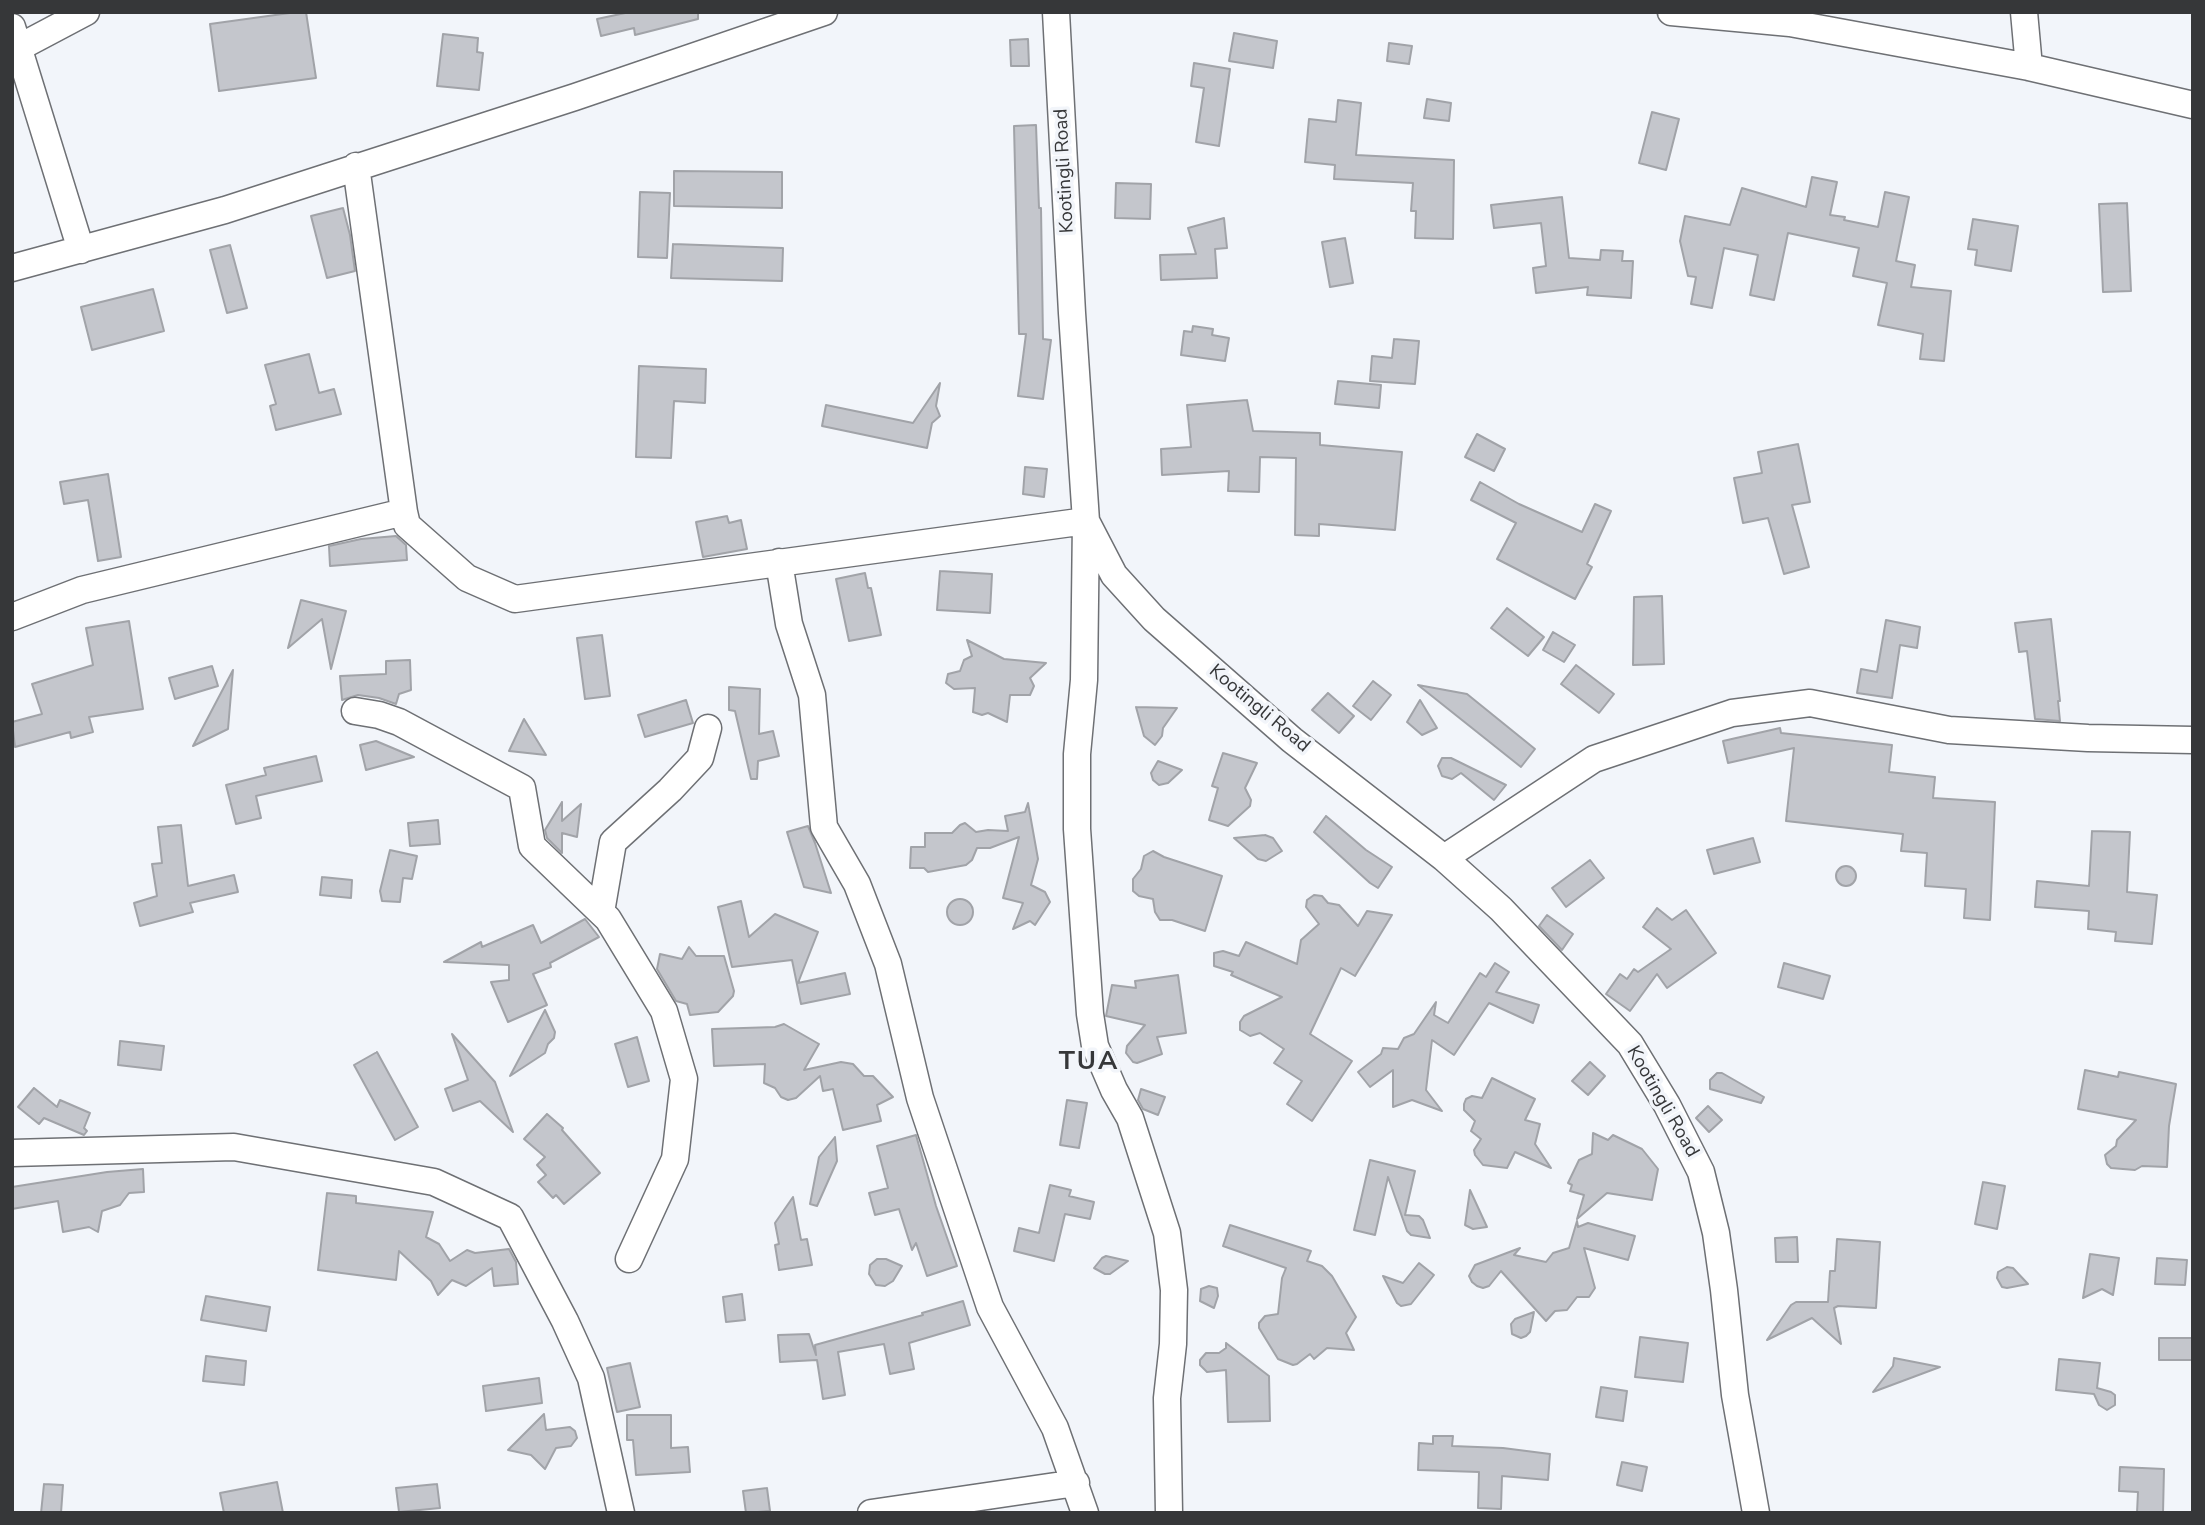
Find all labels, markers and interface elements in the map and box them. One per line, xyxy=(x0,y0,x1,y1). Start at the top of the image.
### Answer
street label: Kootingli Road xyxy=(1050,108,1080,234)
street label: Kootingli Road xyxy=(1204,660,1314,758)
street label: Kootingli Road xyxy=(1621,1042,1703,1162)
district label: TUA xyxy=(1059,1047,1119,1079)

